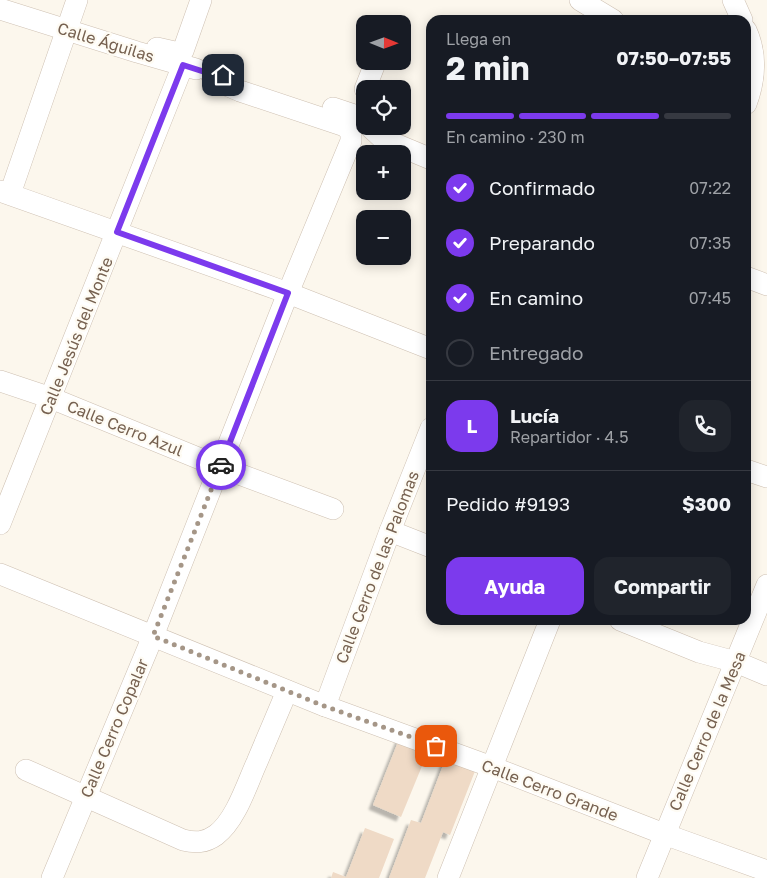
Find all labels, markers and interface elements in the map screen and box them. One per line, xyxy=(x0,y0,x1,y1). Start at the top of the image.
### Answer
north arrow xyxy=(356,15,411,70)
map controls xyxy=(356,15,411,265)
street label: Calle Águilas xyxy=(55,18,157,66)
text: Llega en xyxy=(446,29,511,49)
text: 07:50–07:55 xyxy=(616,46,731,69)
text: 2 min xyxy=(446,49,530,87)
pin xyxy=(202,54,244,96)
icon: home xyxy=(209,61,237,89)
button: locate xyxy=(356,80,411,135)
text: En camino · 230 m xyxy=(446,127,585,147)
button: + xyxy=(356,145,411,200)
icon: check xyxy=(446,174,474,202)
text: Confirmado xyxy=(489,176,595,199)
text: 07:22 xyxy=(689,178,731,198)
button: − xyxy=(356,210,411,265)
icon: check xyxy=(446,229,474,257)
text: Preparando xyxy=(489,231,595,254)
text: 07:35 xyxy=(689,233,731,253)
street label: Calle Jesús del Monte xyxy=(35,254,117,418)
icon: check xyxy=(446,284,474,312)
text: En camino xyxy=(489,286,583,309)
text: 07:45 xyxy=(689,288,731,308)
text: Entregado xyxy=(489,341,583,364)
street label: Calle Cerro Azul xyxy=(64,396,186,460)
button: phone xyxy=(679,400,731,452)
text: Lucía xyxy=(510,404,559,427)
text: L xyxy=(467,414,477,437)
text: Repartidor · 4.5 xyxy=(510,427,628,447)
courier xyxy=(196,440,246,490)
icon: car xyxy=(207,451,235,479)
street label: Calle Cerro de las Palomas xyxy=(331,468,423,666)
text: Pedido #9193 xyxy=(446,492,570,515)
text: $300 xyxy=(682,492,731,515)
button: Ayuda xyxy=(446,557,584,615)
button: Compartir xyxy=(594,557,731,615)
street label: Calle Cerro de la Mesa xyxy=(664,648,750,814)
street label: Calle Cerro Copalar xyxy=(76,655,152,801)
pin xyxy=(415,725,457,767)
icon: bag xyxy=(422,732,450,760)
street label: Calle Cerro Grande xyxy=(479,755,621,825)

